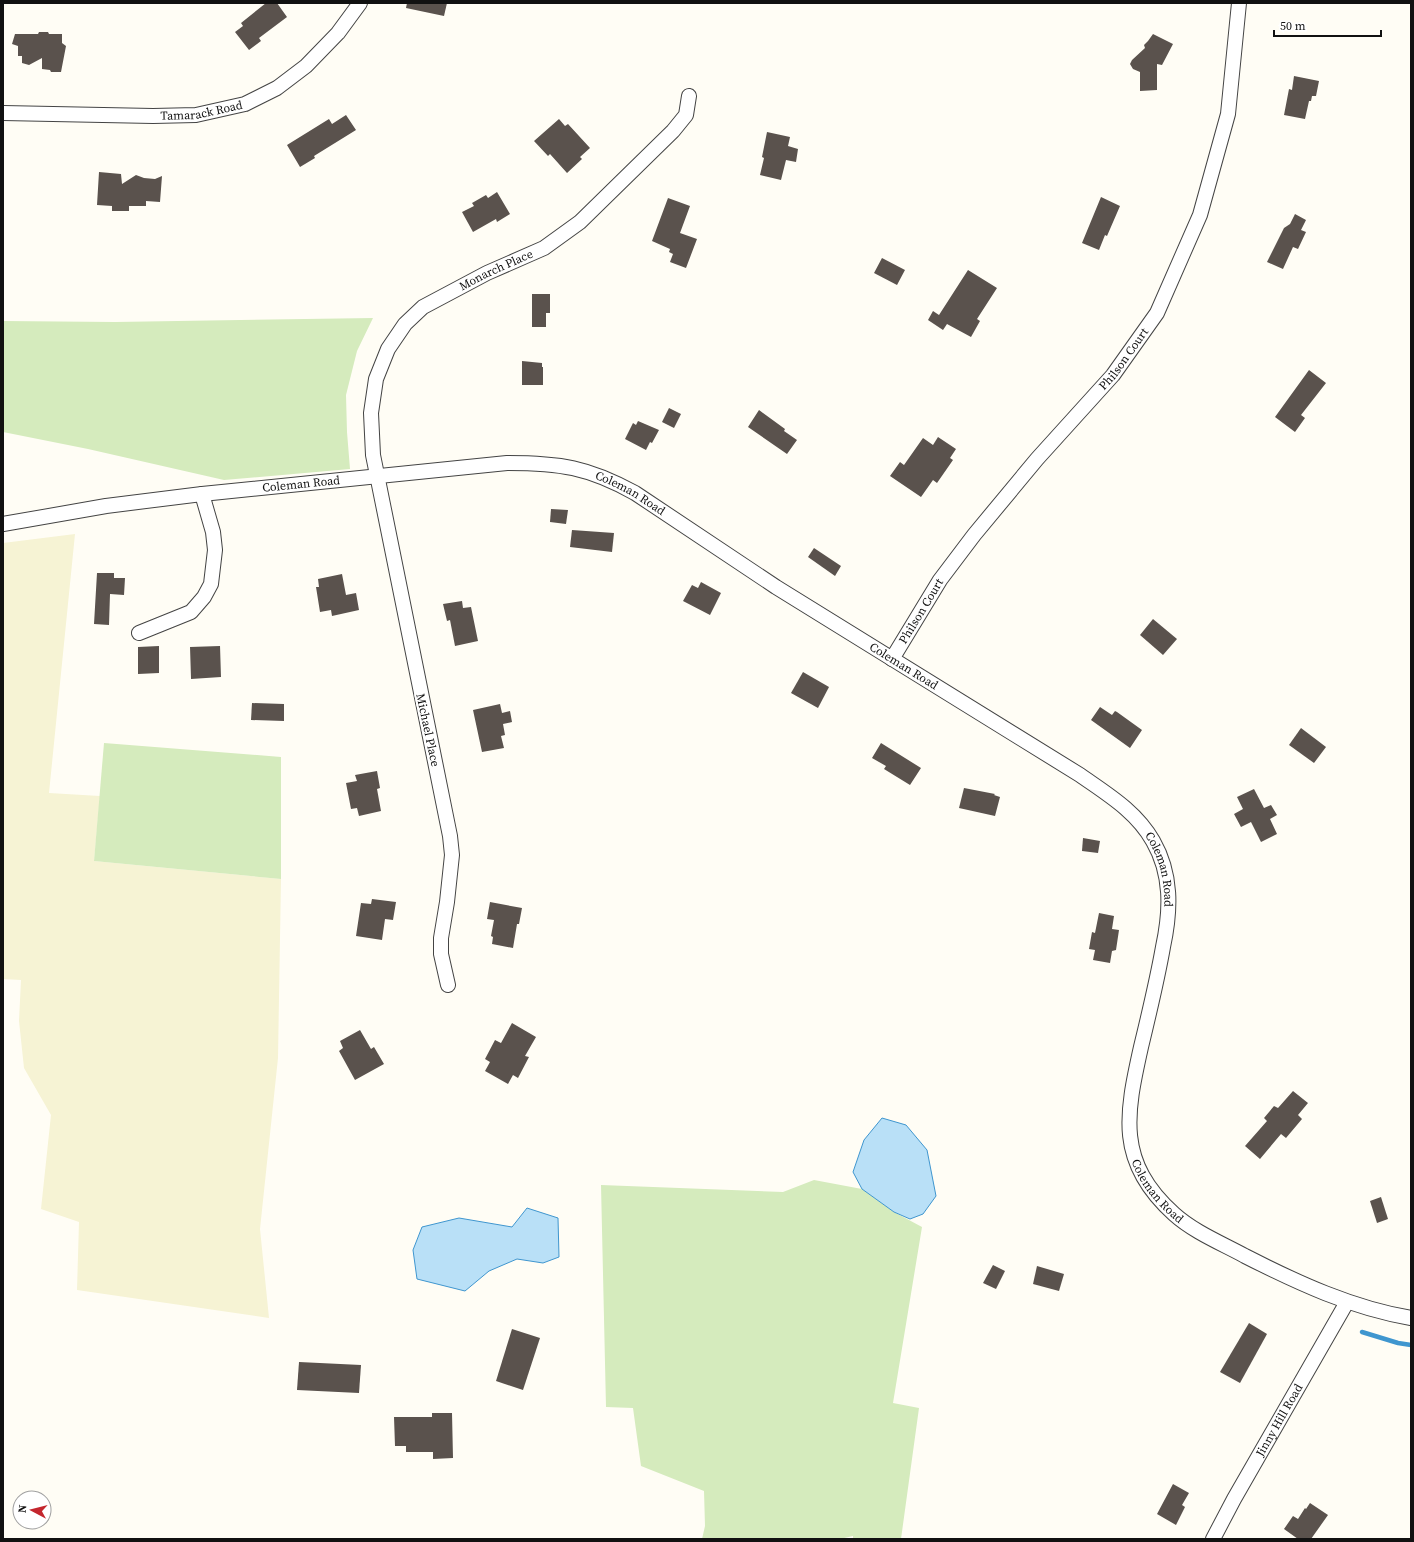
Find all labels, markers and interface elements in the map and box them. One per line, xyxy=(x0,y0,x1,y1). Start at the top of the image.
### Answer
scale bar xyxy=(1274,12,1381,38)
text: 50 m xyxy=(1280,18,1306,34)
street label: Tamarack Road xyxy=(160,97,244,124)
street label: Monarch Place xyxy=(456,246,535,294)
street label: Philson Court xyxy=(1095,325,1152,393)
street label: Coleman Road xyxy=(593,467,669,519)
street label: Coleman Road xyxy=(262,472,341,496)
street label: Philson Court xyxy=(895,575,947,647)
street label: Coleman Road xyxy=(867,639,941,693)
street label: Michael Place xyxy=(412,692,444,768)
street label: Coleman Road xyxy=(1141,829,1176,907)
street label: Coleman Road xyxy=(1128,1157,1187,1227)
street label: Jinny Hill Road xyxy=(1252,1381,1306,1460)
north arrow xyxy=(12,1490,52,1530)
text: N xyxy=(15,1504,31,1514)

